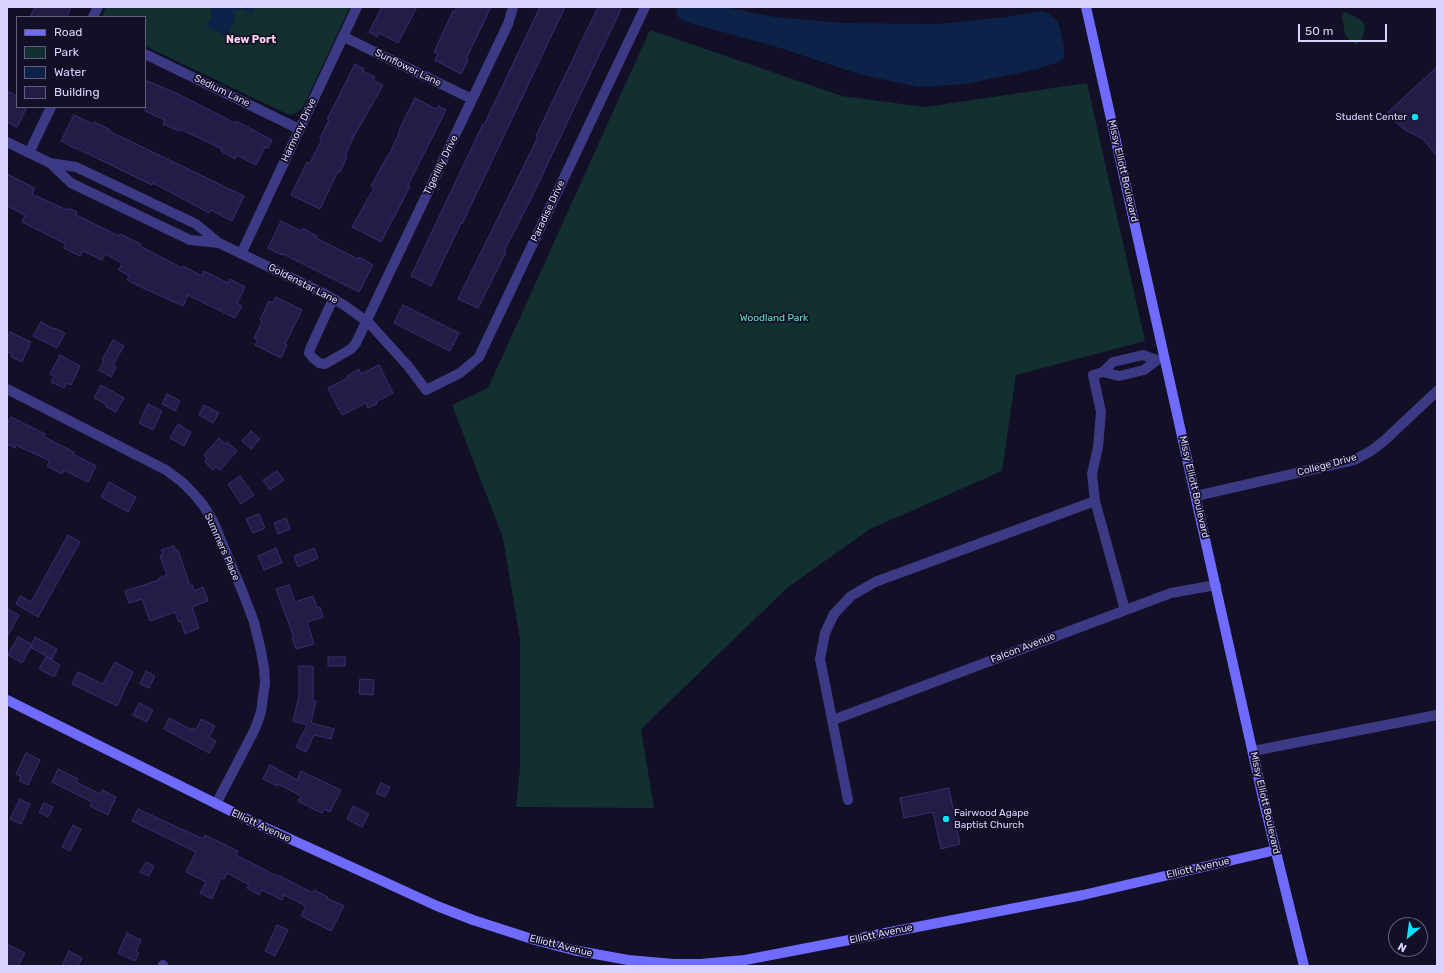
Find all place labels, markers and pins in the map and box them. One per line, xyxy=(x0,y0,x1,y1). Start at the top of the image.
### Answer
place label: Student Center xyxy=(1335,111,1407,123)
marker: Student Center xyxy=(1410,112,1420,122)
place label: Fairwood Agape Baptist Church xyxy=(954,807,1029,830)
marker: Fairwood Agape Baptist Church xyxy=(941,814,951,824)

